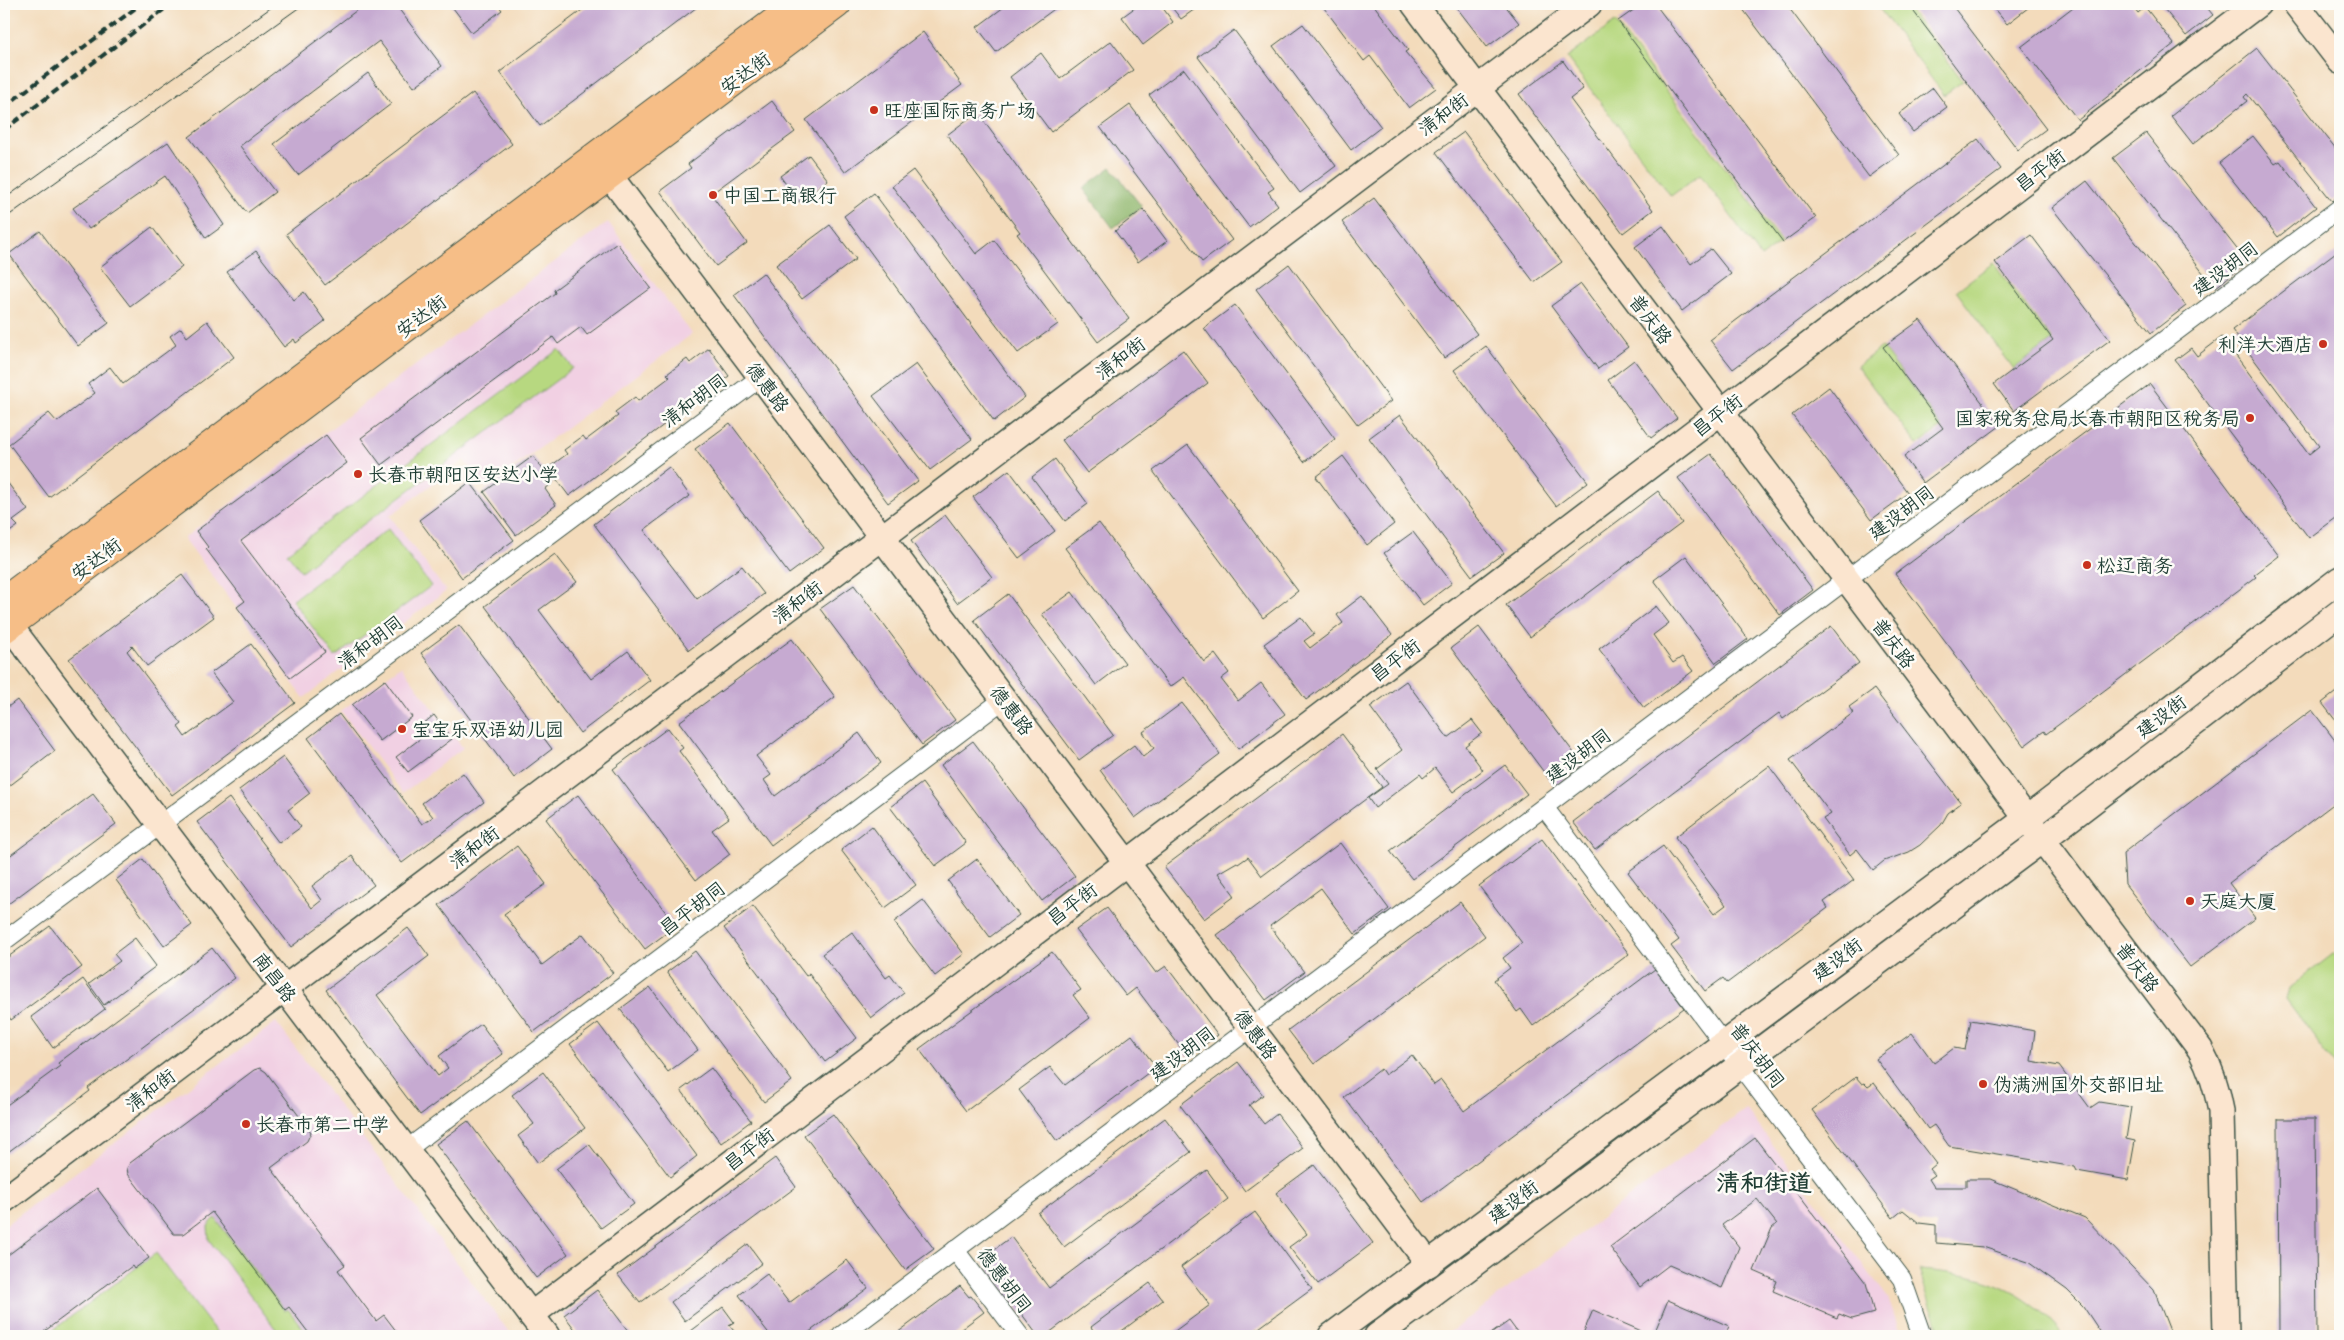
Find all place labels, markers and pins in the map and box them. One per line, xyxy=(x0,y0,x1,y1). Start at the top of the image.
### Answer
place label: 旺座国际商务广场 xyxy=(884,98,1036,125)
marker: 旺座国际商务广场 xyxy=(868,104,880,116)
place label: 中国工商银行 xyxy=(723,183,837,210)
marker: 中国工商银行 xyxy=(707,189,719,201)
place label: 利洋大酒店 xyxy=(2218,332,2313,359)
marker: 利洋大酒店 xyxy=(2317,338,2329,350)
place label: 国家税务总局长春市朝阳区税务局 xyxy=(1955,406,2240,433)
marker: 国家税务总局长春市朝阳区税务局 xyxy=(2244,412,2256,424)
place label: 长春市朝阳区安达小学 xyxy=(368,462,558,489)
marker: 长春市朝阳区安达小学 xyxy=(352,468,364,480)
place label: 松辽商务 xyxy=(2097,553,2173,580)
marker: 松辽商务 xyxy=(2081,559,2093,571)
place label: 宝宝乐双语幼儿园 xyxy=(412,717,564,744)
marker: 宝宝乐双语幼儿园 xyxy=(396,723,408,735)
place label: 天庭大厦 xyxy=(2200,889,2276,916)
marker: 天庭大厦 xyxy=(2184,895,2196,907)
place label: 伪满洲国外交部旧址 xyxy=(1993,1072,2164,1099)
marker: 伪满洲国外交部旧址 xyxy=(1977,1078,1989,1090)
place label: 长春市第二中学 xyxy=(256,1112,389,1139)
marker: 长春市第二中学 xyxy=(240,1118,252,1130)

